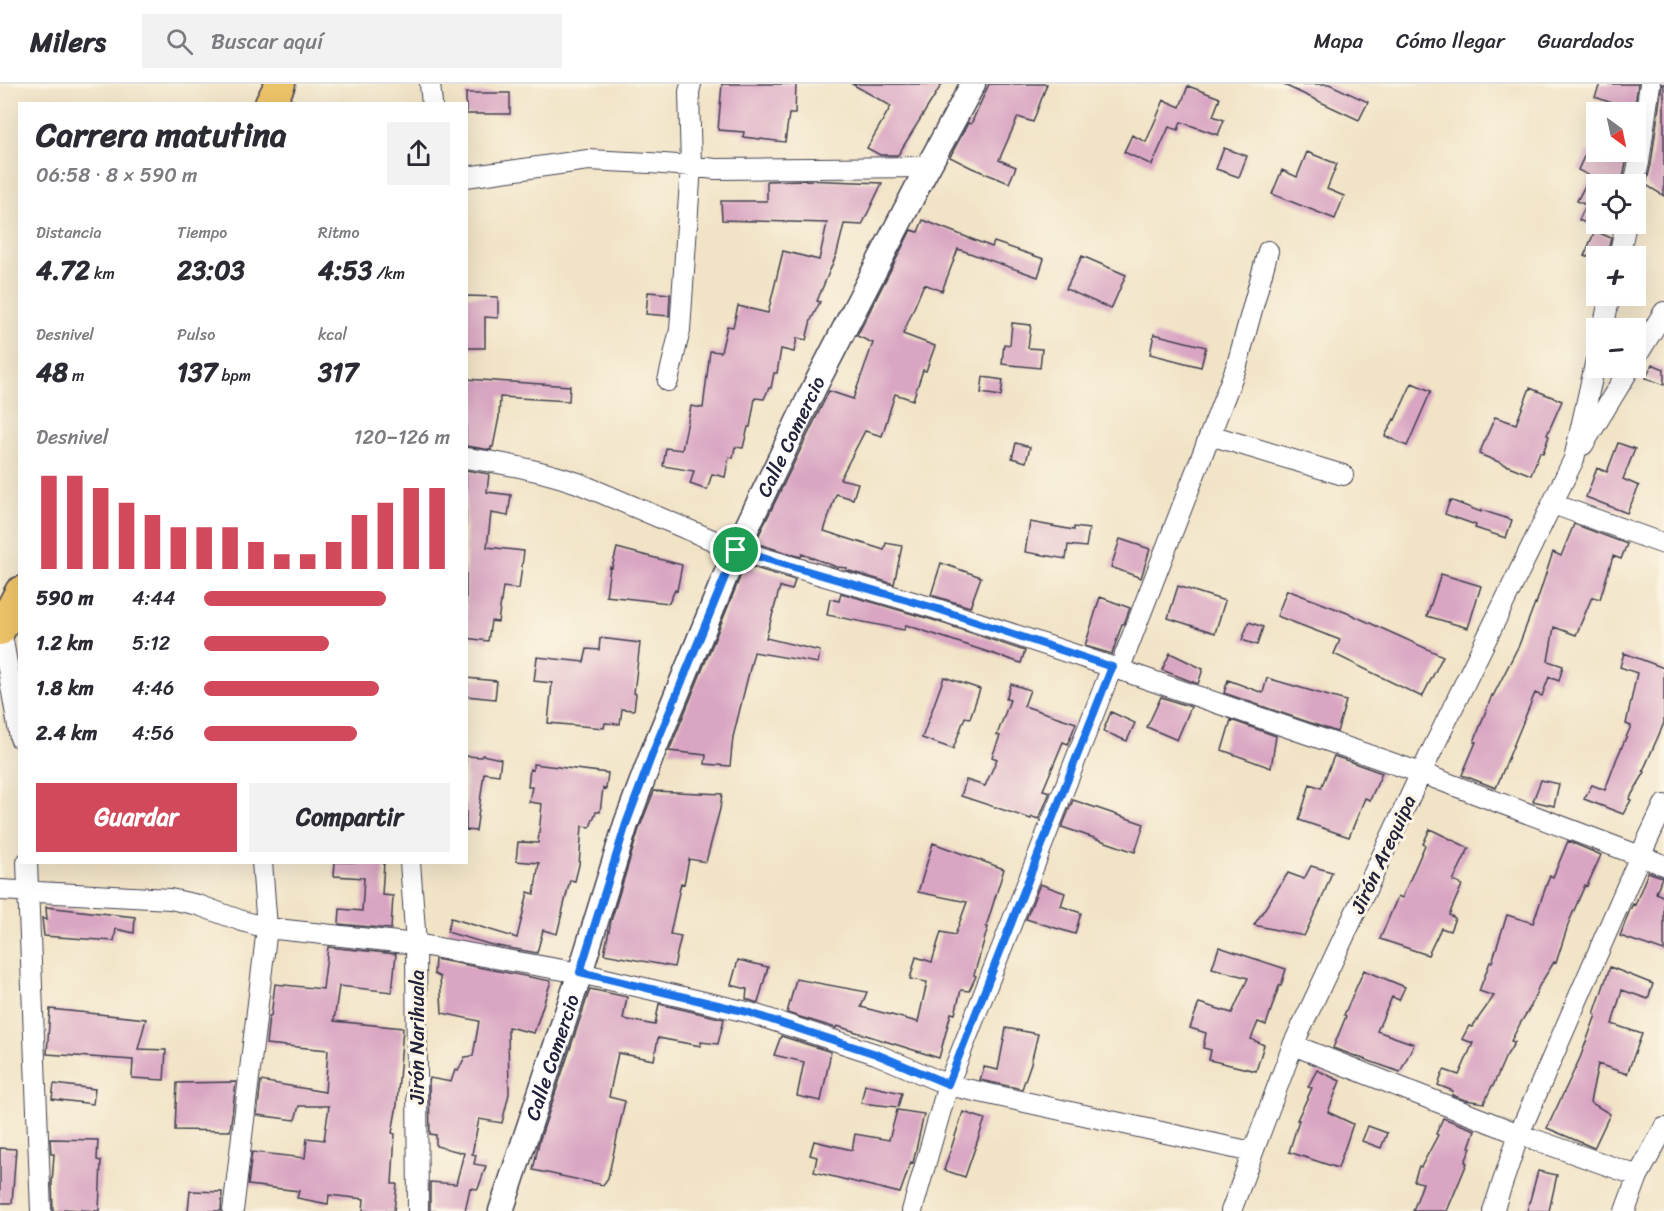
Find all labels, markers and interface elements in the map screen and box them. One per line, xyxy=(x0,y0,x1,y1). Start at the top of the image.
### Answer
search box xyxy=(142,14,562,68)
text: Milers xyxy=(30,17,106,66)
text: Buscar aquí xyxy=(211,22,323,61)
text: Mapa xyxy=(1314,22,1363,60)
text: Cómo llegar xyxy=(1396,22,1505,60)
text: Guardados xyxy=(1538,22,1634,60)
icon: search xyxy=(163,25,196,58)
north arrow xyxy=(1586,102,1646,162)
map controls xyxy=(1586,102,1646,378)
text: Carrera matutina xyxy=(36,106,287,164)
button: share xyxy=(387,122,450,185)
text: 06:58 · 8 × 590 m xyxy=(36,158,197,193)
button: locate xyxy=(1586,174,1646,234)
text: Distancia xyxy=(36,218,102,247)
text: Tiempo xyxy=(177,218,227,247)
text: Ritmo xyxy=(318,218,360,247)
button: + xyxy=(1586,246,1646,306)
text: 4.72 xyxy=(36,247,90,293)
text: 23:03 xyxy=(177,247,245,293)
text: 4:53 xyxy=(318,247,372,293)
text: km xyxy=(90,259,115,288)
text: /km xyxy=(372,259,405,288)
button: − xyxy=(1586,318,1646,378)
text: Desnivel xyxy=(36,320,94,349)
text: Pulso xyxy=(177,320,215,349)
text: kcal xyxy=(318,320,347,349)
text: 48 xyxy=(36,349,68,395)
text: 137 xyxy=(177,349,217,395)
text: 317 xyxy=(318,349,358,395)
text: m xyxy=(68,361,84,390)
text: bpm xyxy=(217,361,251,390)
street label: Calle Comercio xyxy=(747,370,835,503)
text: Desnivel xyxy=(36,420,108,455)
text: 120–126 m xyxy=(354,420,450,455)
pin xyxy=(710,524,761,575)
icon: arrive xyxy=(719,533,752,566)
text: 590 m xyxy=(36,581,94,616)
text: 4:44 xyxy=(132,581,176,616)
text: 1.2 km xyxy=(36,626,93,661)
text: 5:12 xyxy=(132,626,170,661)
text: 1.8 km xyxy=(36,671,94,706)
text: 4:46 xyxy=(132,671,174,706)
text: 2.4 km xyxy=(36,716,97,751)
text: 4:56 xyxy=(132,716,174,751)
button: Guardar xyxy=(36,783,237,852)
button: Compartir xyxy=(249,783,450,852)
street label: Jirón Arequipa xyxy=(1340,789,1426,920)
street label: Jirón Narihuala xyxy=(400,970,435,1105)
street label: Calle Comercio xyxy=(515,990,590,1125)

